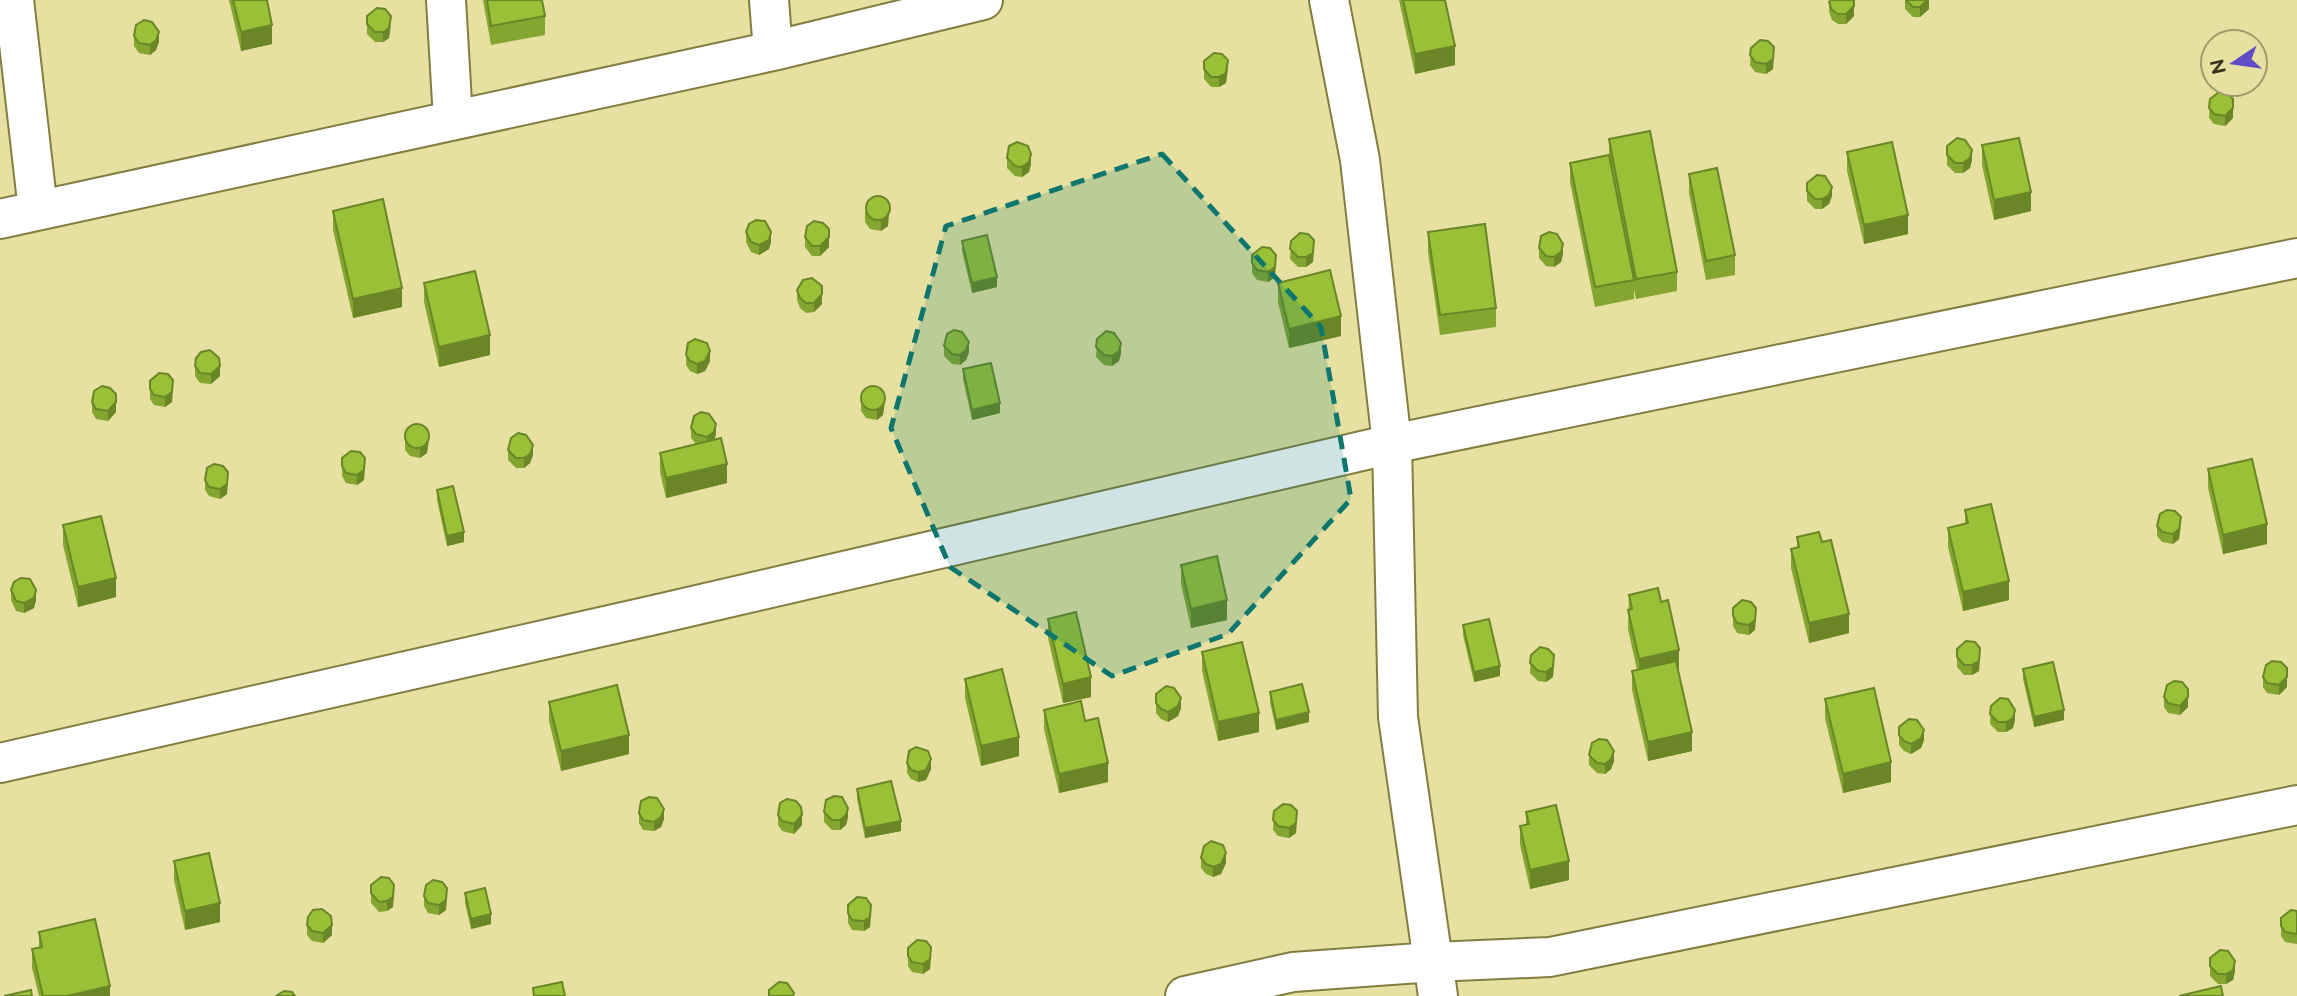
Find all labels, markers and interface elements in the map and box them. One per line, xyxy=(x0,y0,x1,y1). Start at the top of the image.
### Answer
north arrow xyxy=(2199,28,2269,98)
text: N xyxy=(2205,57,2230,76)

